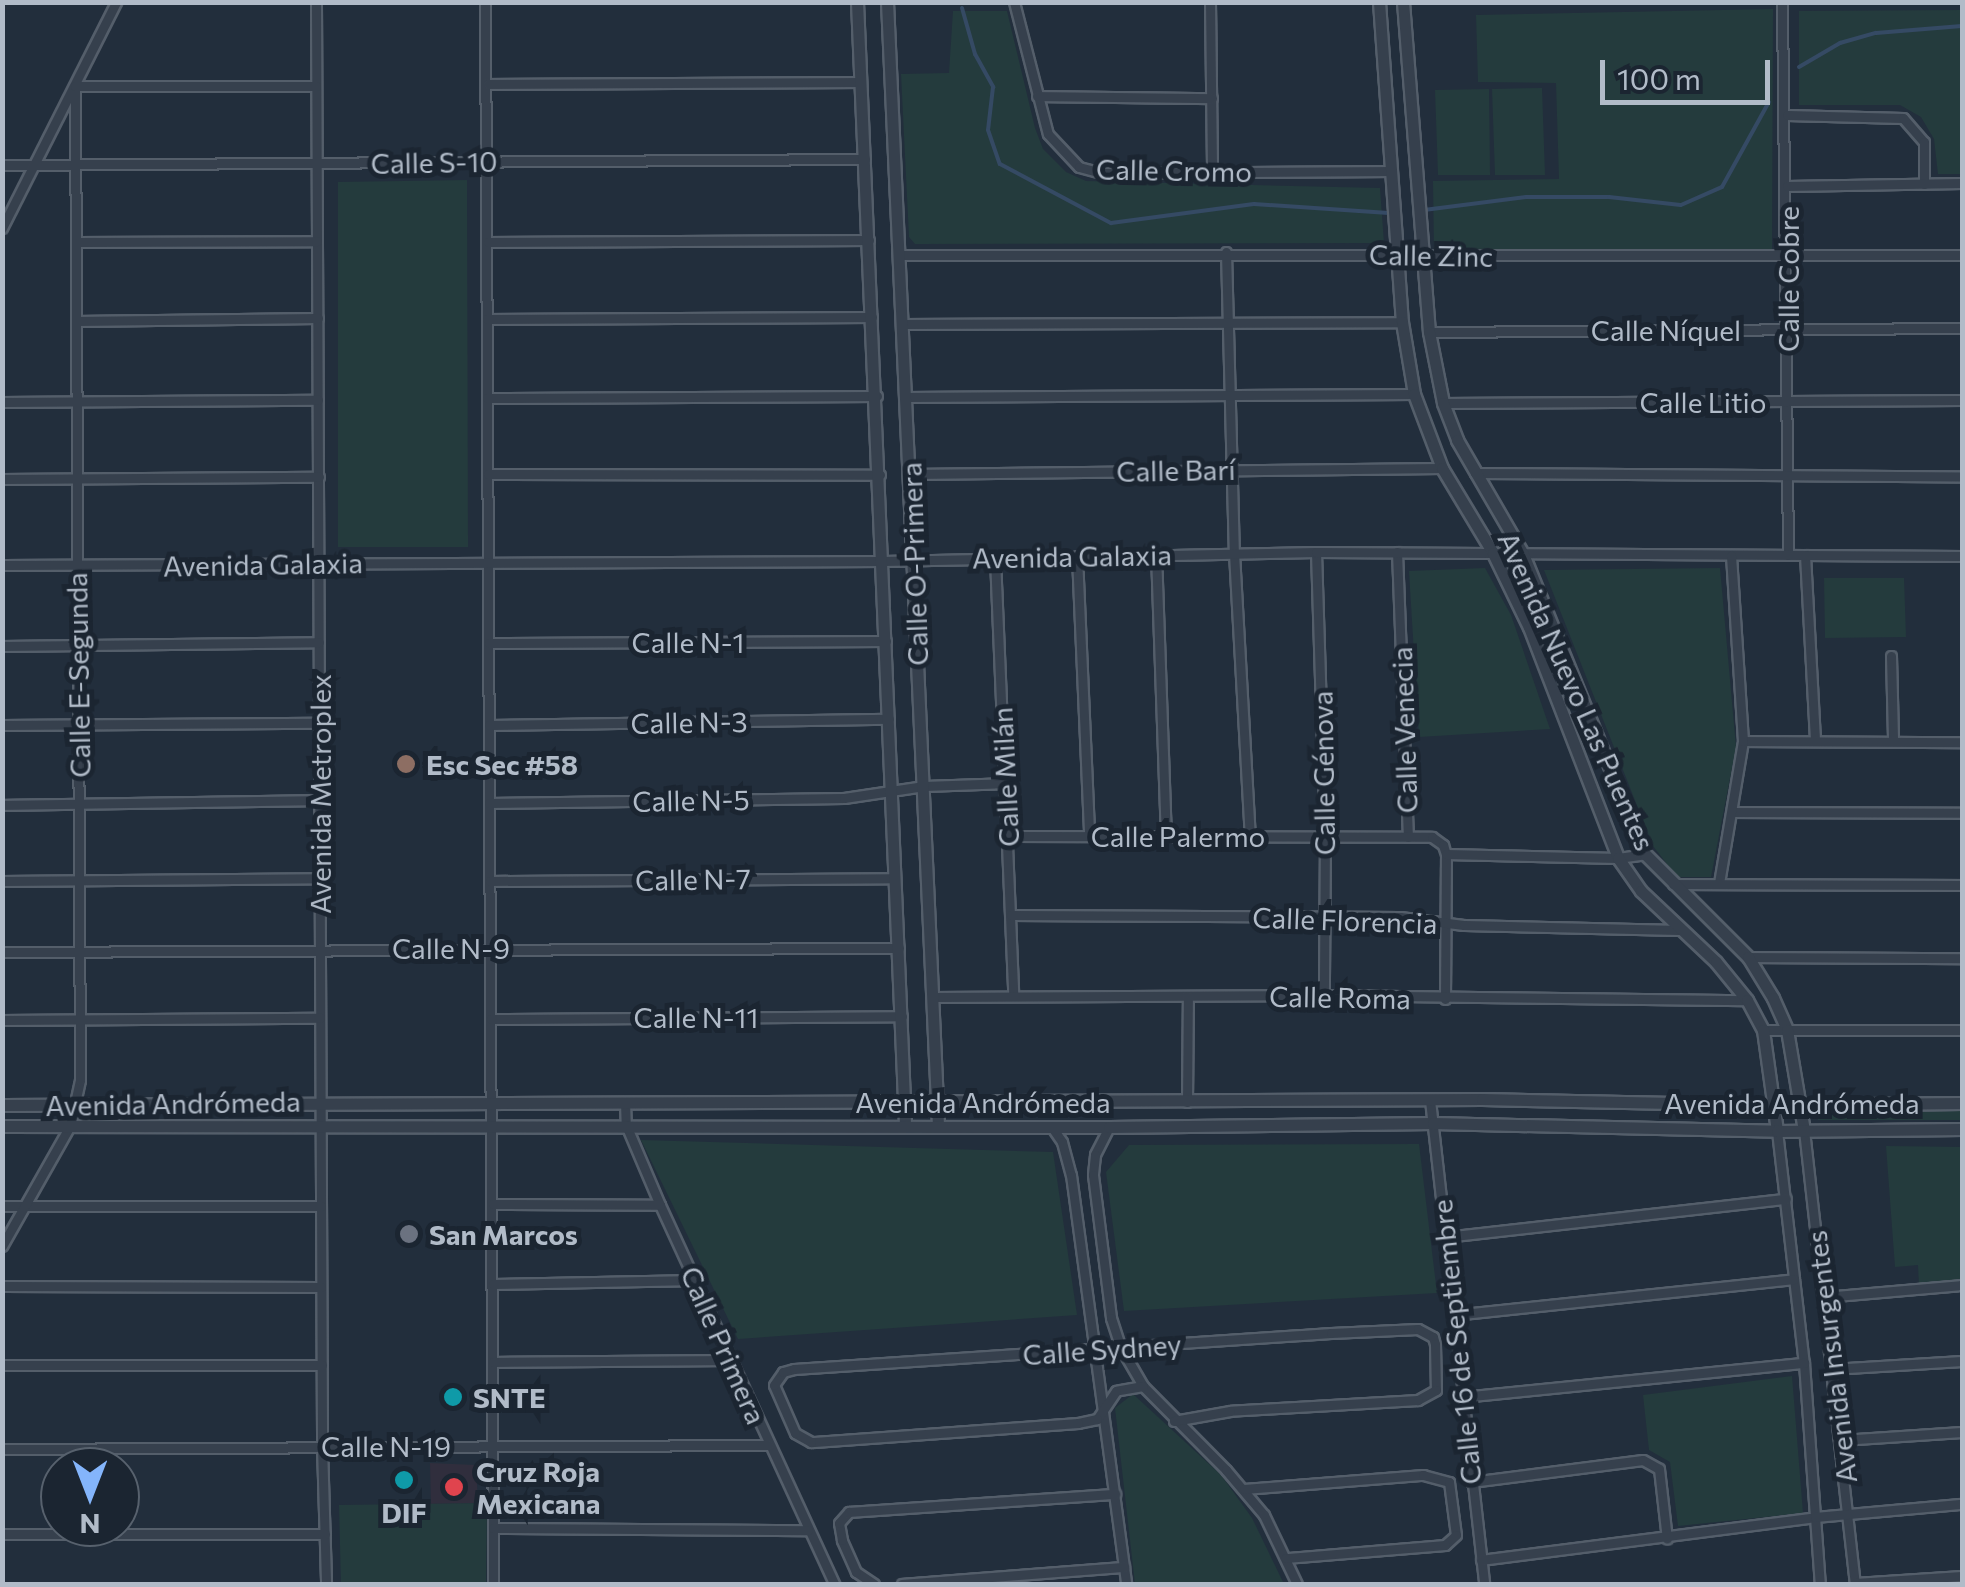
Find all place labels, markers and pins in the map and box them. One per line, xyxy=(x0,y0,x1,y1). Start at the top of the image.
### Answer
place label: Esc Sec #58 xyxy=(426,747,578,781)
marker: Esc Sec #58 xyxy=(395,753,417,775)
place label: San Marcos xyxy=(429,1217,578,1251)
marker: San Marcos xyxy=(398,1223,420,1245)
place label: SNTE xyxy=(473,1380,546,1414)
marker: SNTE xyxy=(442,1386,464,1408)
place label: Cruz Roja Mexicana xyxy=(476,1454,601,1520)
marker: DIF xyxy=(393,1469,415,1491)
marker: Cruz Roja Mexicana xyxy=(441,1474,467,1500)
place label: DIF xyxy=(381,1495,427,1529)

